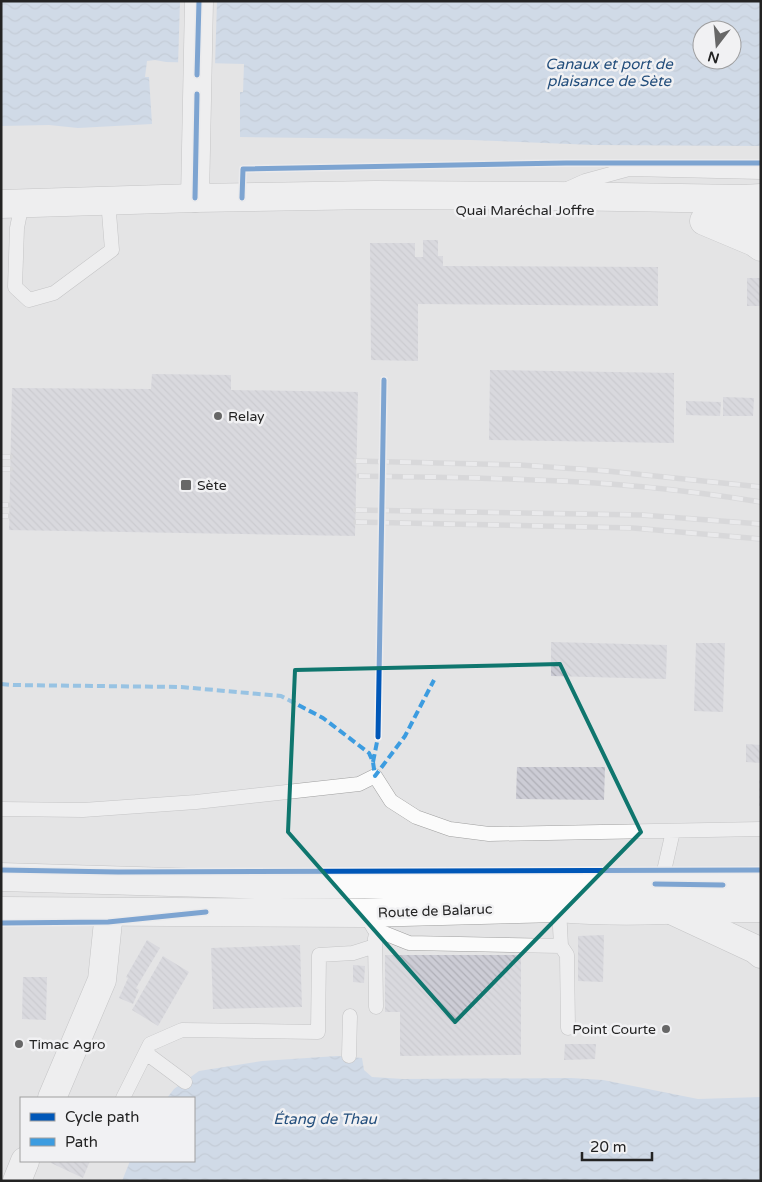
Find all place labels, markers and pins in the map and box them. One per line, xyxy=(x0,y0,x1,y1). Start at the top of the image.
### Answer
place label: Relay xyxy=(228,408,265,425)
marker: Relay xyxy=(212,410,224,422)
place label: Sète xyxy=(197,477,227,494)
marker: Sète xyxy=(179,478,193,492)
place label: Point Courte xyxy=(572,1021,656,1038)
marker: Point Courte xyxy=(660,1023,672,1035)
place label: Timac Agro xyxy=(29,1036,105,1053)
marker: Timac Agro xyxy=(13,1038,25,1050)

